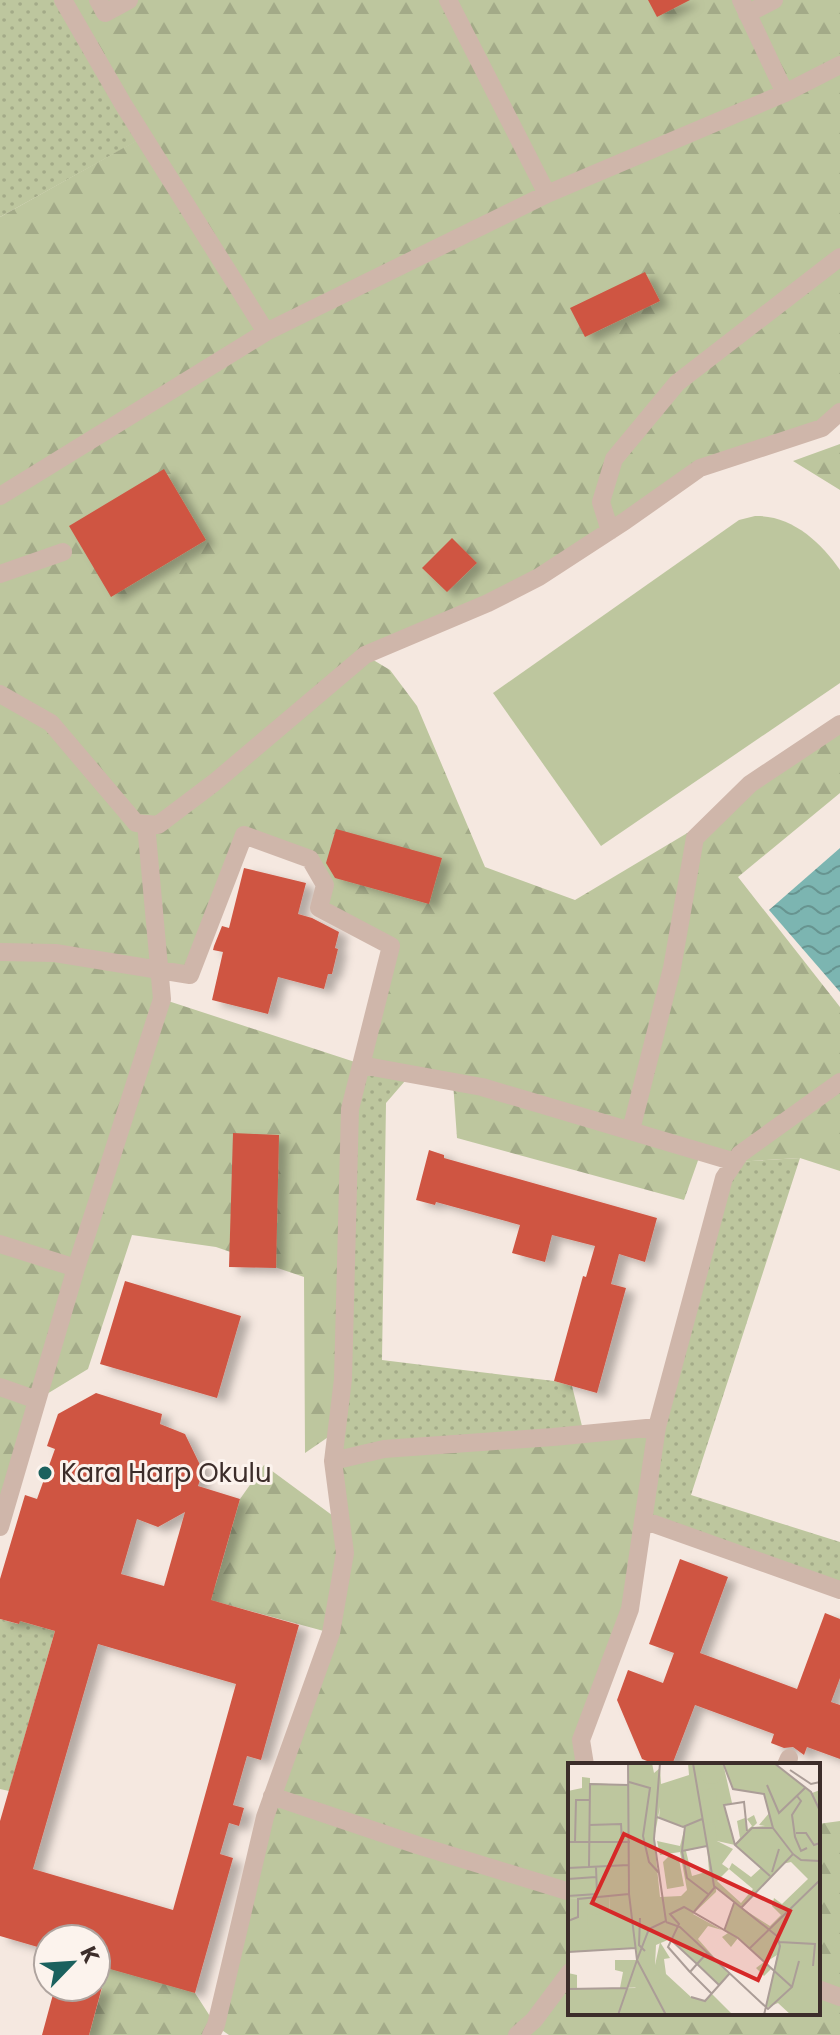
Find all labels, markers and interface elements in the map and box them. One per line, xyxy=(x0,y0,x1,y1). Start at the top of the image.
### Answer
place label: Kara Harp Okulu xyxy=(61,1455,272,1491)
marker: Kara Harp Okulu xyxy=(36,1464,54,1482)
inset map xyxy=(568,1763,820,2015)
north arrow xyxy=(32,1923,112,2003)
text: K xyxy=(72,1941,107,1968)

